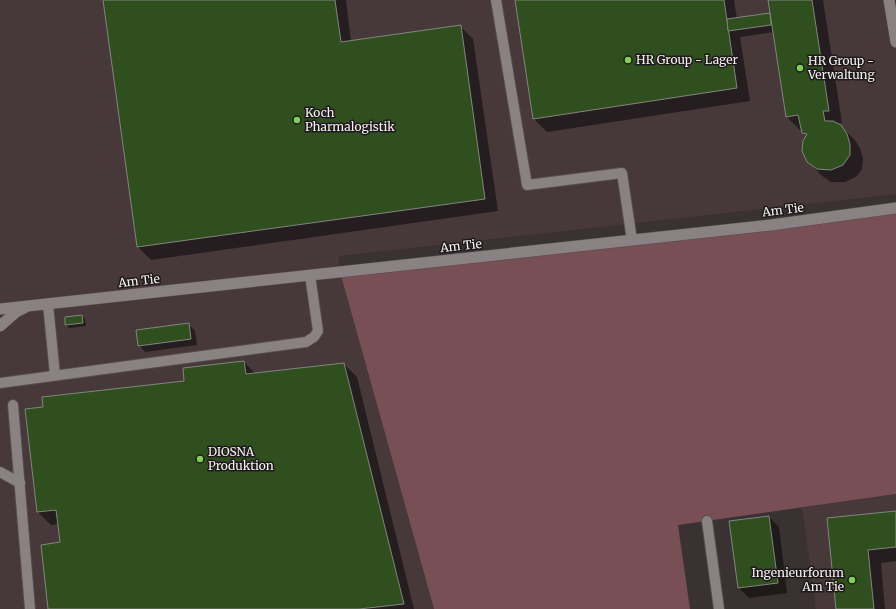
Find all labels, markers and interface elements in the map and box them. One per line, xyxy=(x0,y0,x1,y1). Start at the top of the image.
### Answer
place label: HR Group - Lager xyxy=(636,52,738,67)
place label: HR Group - Verwaltung xyxy=(807,53,875,82)
marker: HR Group - Lager xyxy=(623,55,633,65)
marker: HR Group - Verwaltung xyxy=(795,63,805,73)
place label: Koch Pharmalogistik xyxy=(305,105,395,134)
marker: Koch Pharmalogistik xyxy=(292,115,302,125)
street label: Am Tie xyxy=(760,200,805,220)
street label: Am Tie xyxy=(438,236,482,255)
street label: Am Tie xyxy=(116,271,160,290)
place label: DIOSNA Produktion xyxy=(208,444,274,473)
marker: DIOSNA Produktion xyxy=(195,454,205,464)
place label: Ingenieurforum Am Tie xyxy=(751,565,844,594)
marker: Ingenieurforum Am Tie xyxy=(847,575,857,585)

